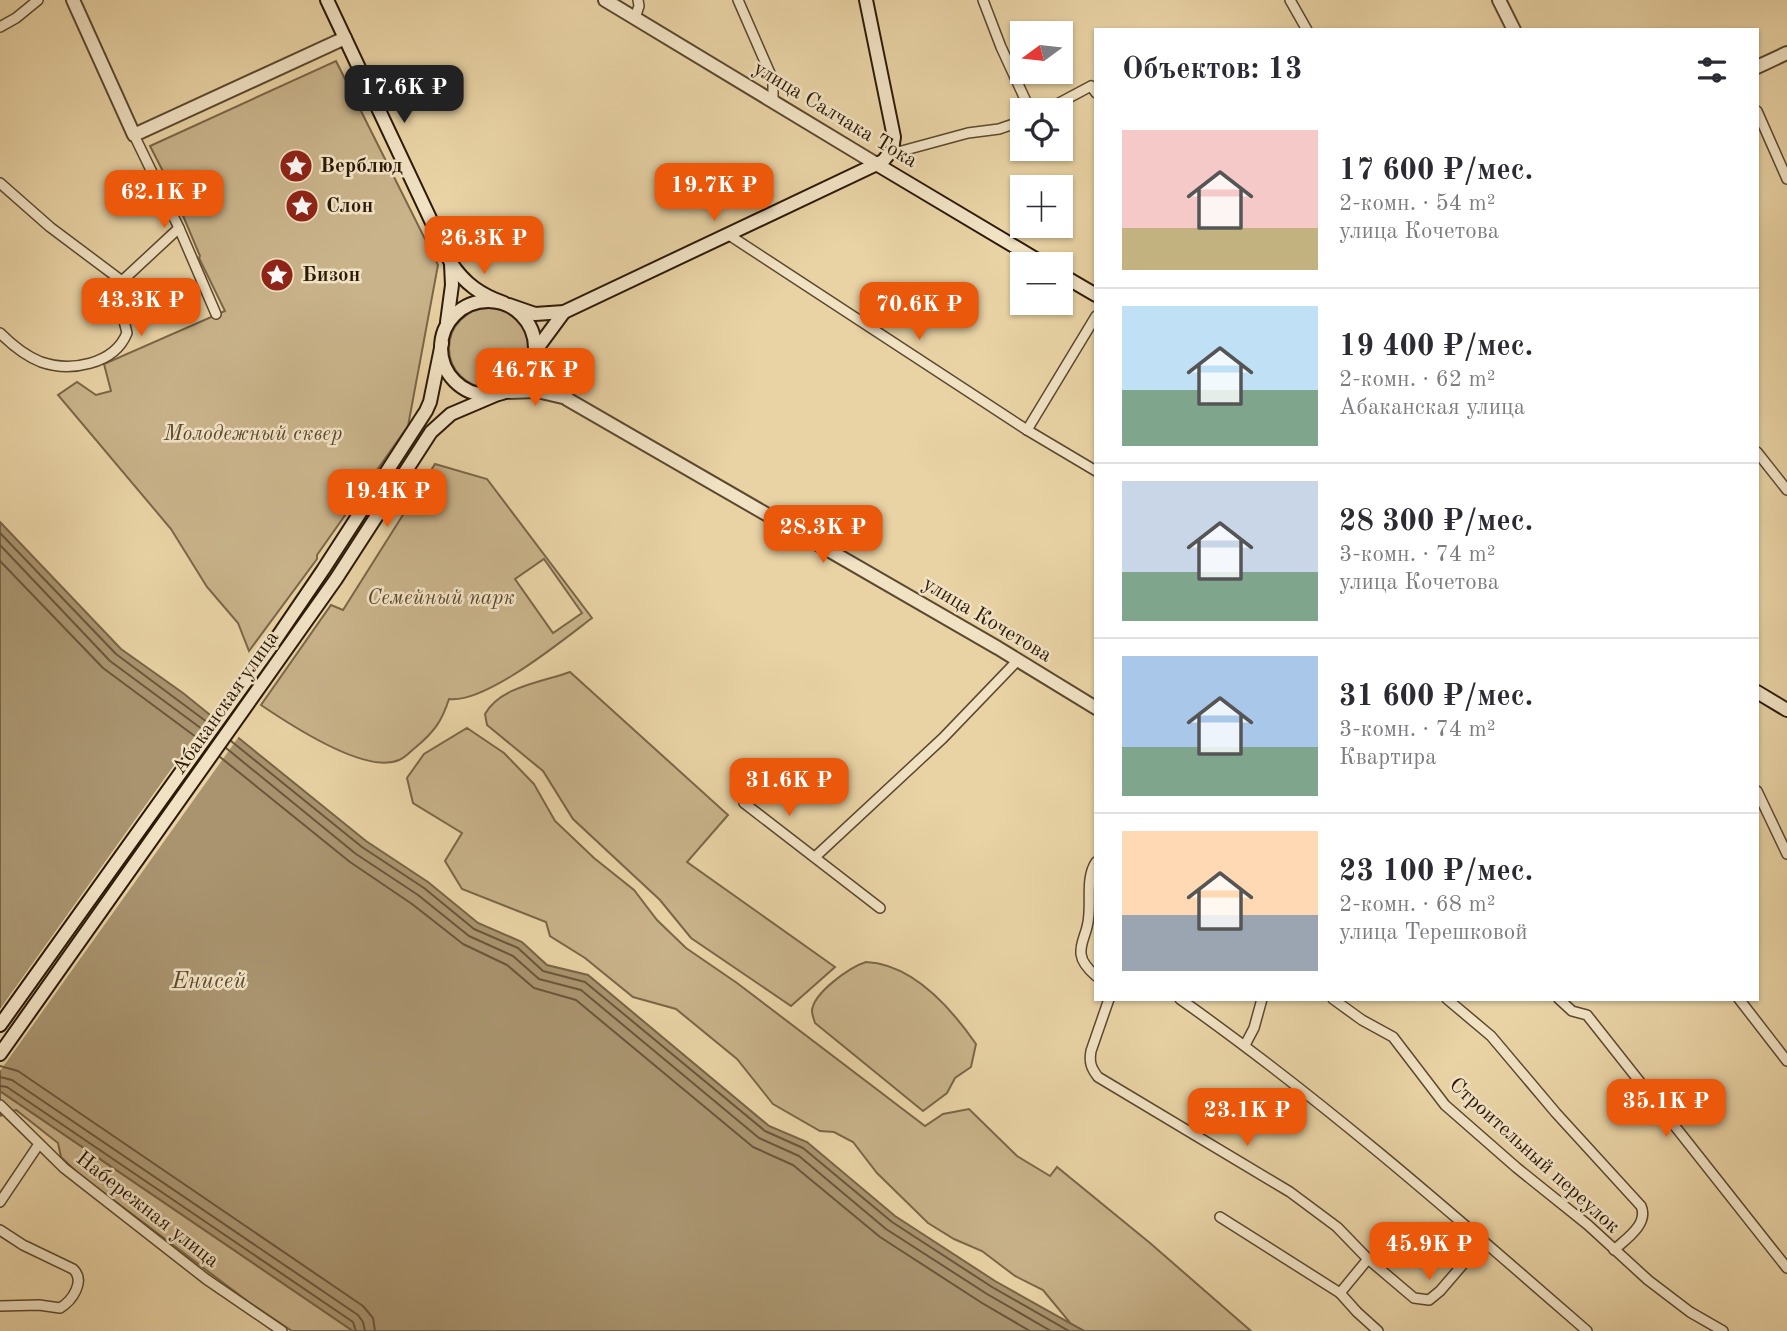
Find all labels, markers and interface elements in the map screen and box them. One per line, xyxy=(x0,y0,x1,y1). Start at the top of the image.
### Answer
north arrow xyxy=(1010,21,1073,84)
map controls xyxy=(1010,21,1073,315)
icon: filters xyxy=(1693,51,1731,89)
text: Объектов: 13 xyxy=(1122,55,1302,85)
street label: улица Салчака Тока xyxy=(749,58,921,172)
pin: 17.6K ₽ xyxy=(339,66,469,125)
text: 17.6K ₽ xyxy=(361,76,447,99)
button: locate xyxy=(1010,98,1073,161)
place icon: Верблюд xyxy=(277,147,315,185)
place label: Верблюд xyxy=(320,156,403,177)
text: 17 600 ₽/мес. xyxy=(1339,156,1533,186)
icon: home xyxy=(1178,158,1262,242)
pin: 19.7K ₽ xyxy=(649,164,779,223)
pin: 62.1K ₽ xyxy=(99,170,229,230)
text: 19.7K ₽ xyxy=(671,174,757,197)
button: + xyxy=(1010,175,1073,238)
text: 62.1K ₽ xyxy=(121,181,207,204)
place icon: Слон xyxy=(283,187,321,225)
text: 2-комн. · 54 m² xyxy=(1339,192,1496,215)
place label: Слон xyxy=(326,196,373,217)
pin: 26.3K ₽ xyxy=(419,216,549,276)
text: улица Кочетова xyxy=(1339,220,1499,243)
text: 26.3K ₽ xyxy=(441,227,527,250)
button: − xyxy=(1010,252,1073,315)
place icon: Бизон xyxy=(258,256,296,294)
place label: Бизон xyxy=(302,265,361,286)
pin: 43.3K ₽ xyxy=(76,278,206,338)
pin: 70.6K ₽ xyxy=(854,282,984,342)
text: 43.3K ₽ xyxy=(98,289,184,312)
text: 70.6K ₽ xyxy=(876,293,962,316)
text: 19 400 ₽/мес. xyxy=(1339,332,1533,362)
icon: home xyxy=(1178,334,1262,418)
pin: 46.7K ₽ xyxy=(470,348,600,408)
text: 46.7K ₽ xyxy=(492,359,578,382)
text: 2-комн. · 62 m² xyxy=(1339,368,1496,391)
text: Абаканская улица xyxy=(1339,396,1525,419)
park label: Молодежный сквер xyxy=(163,424,342,445)
pin: 19.4K ₽ xyxy=(322,470,452,529)
text: 19.4K ₽ xyxy=(344,480,430,503)
pin: 28.3K ₽ xyxy=(758,505,888,565)
text: 28 300 ₽/мес. xyxy=(1339,507,1533,537)
icon: home xyxy=(1178,509,1262,593)
text: 28.3K ₽ xyxy=(780,516,866,539)
text: 3-комн. · 74 m² xyxy=(1339,543,1496,566)
text: улица Кочетова xyxy=(1339,571,1499,594)
street label: улица Кочетова xyxy=(919,573,1055,667)
park label: Семейный парк xyxy=(367,588,515,609)
street label: Абаканская улица xyxy=(169,627,283,779)
text: 31 600 ₽/мес. xyxy=(1339,682,1533,712)
icon: home xyxy=(1178,684,1262,768)
text: 3-комн. · 74 m² xyxy=(1339,718,1496,741)
text: Квартира xyxy=(1339,746,1437,769)
pin: 31.6K ₽ xyxy=(724,758,854,818)
text: 31.6K ₽ xyxy=(746,769,832,792)
text: 23 100 ₽/мес. xyxy=(1339,857,1533,887)
icon: home xyxy=(1178,859,1262,943)
text: 2-комн. · 68 m² xyxy=(1339,893,1496,916)
text: улица Терешковой xyxy=(1339,921,1528,944)
water label: Енисей xyxy=(171,970,246,993)
street label: Строительный переулок xyxy=(1445,1074,1624,1238)
pin: 35.1K ₽ xyxy=(1601,1080,1731,1139)
pin: 23.1K ₽ xyxy=(1182,1088,1312,1148)
text: 35.1K ₽ xyxy=(1623,1090,1709,1113)
text: 23.1K ₽ xyxy=(1204,1099,1290,1122)
street label: Набережная улица xyxy=(72,1148,222,1272)
pin: 45.9K ₽ xyxy=(1364,1222,1494,1282)
text: 45.9K ₽ xyxy=(1386,1233,1472,1256)

